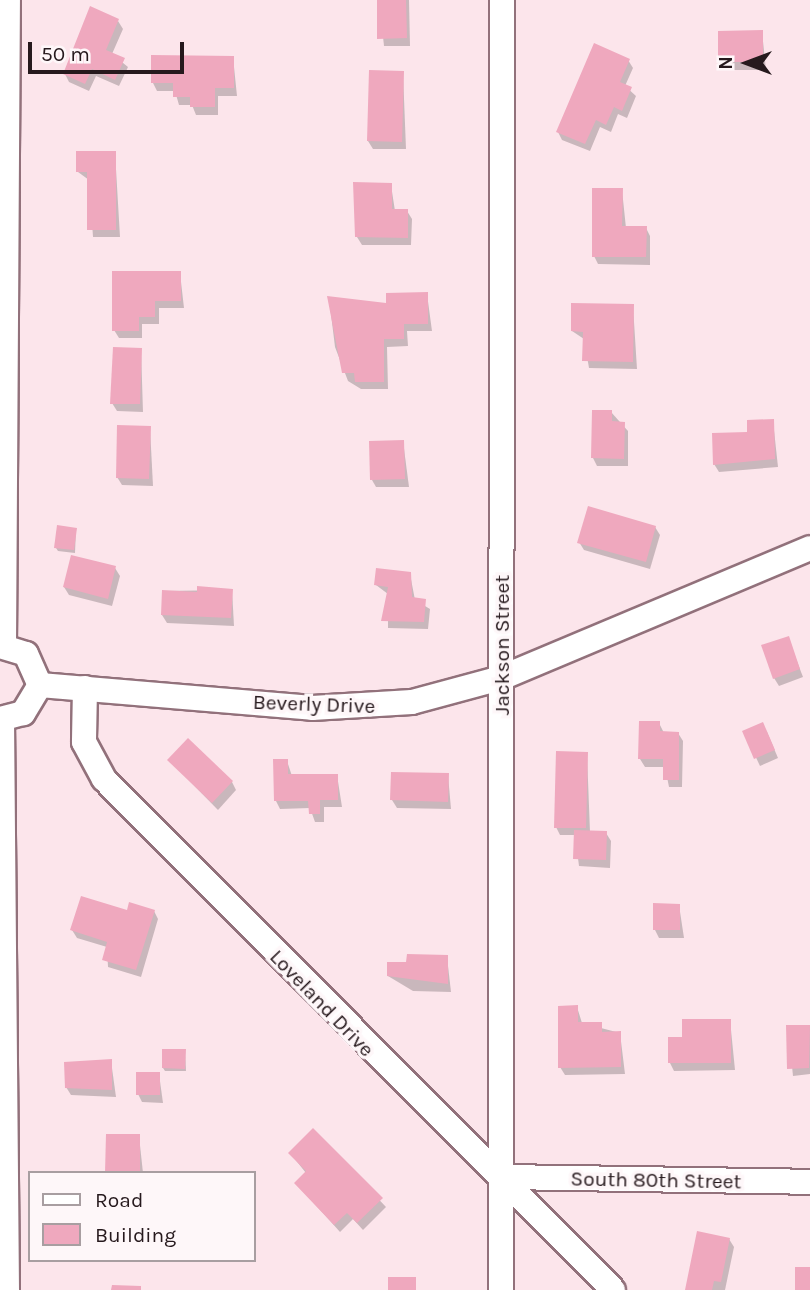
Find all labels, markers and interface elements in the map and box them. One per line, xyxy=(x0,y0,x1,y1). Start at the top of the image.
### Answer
scale bar xyxy=(32,28,187,72)
north arrow xyxy=(712,28,782,98)
text: 50 m xyxy=(41,42,90,66)
text: N xyxy=(715,56,737,70)
street label: Jackson Street xyxy=(489,575,515,715)
street label: Beverly Drive xyxy=(252,689,376,719)
street label: Loveland Drive xyxy=(265,944,379,1062)
street label: South 80th Street xyxy=(570,1166,742,1194)
legend xyxy=(28,1171,256,1262)
text: Road xyxy=(95,1188,143,1212)
text: Building xyxy=(95,1223,176,1247)

